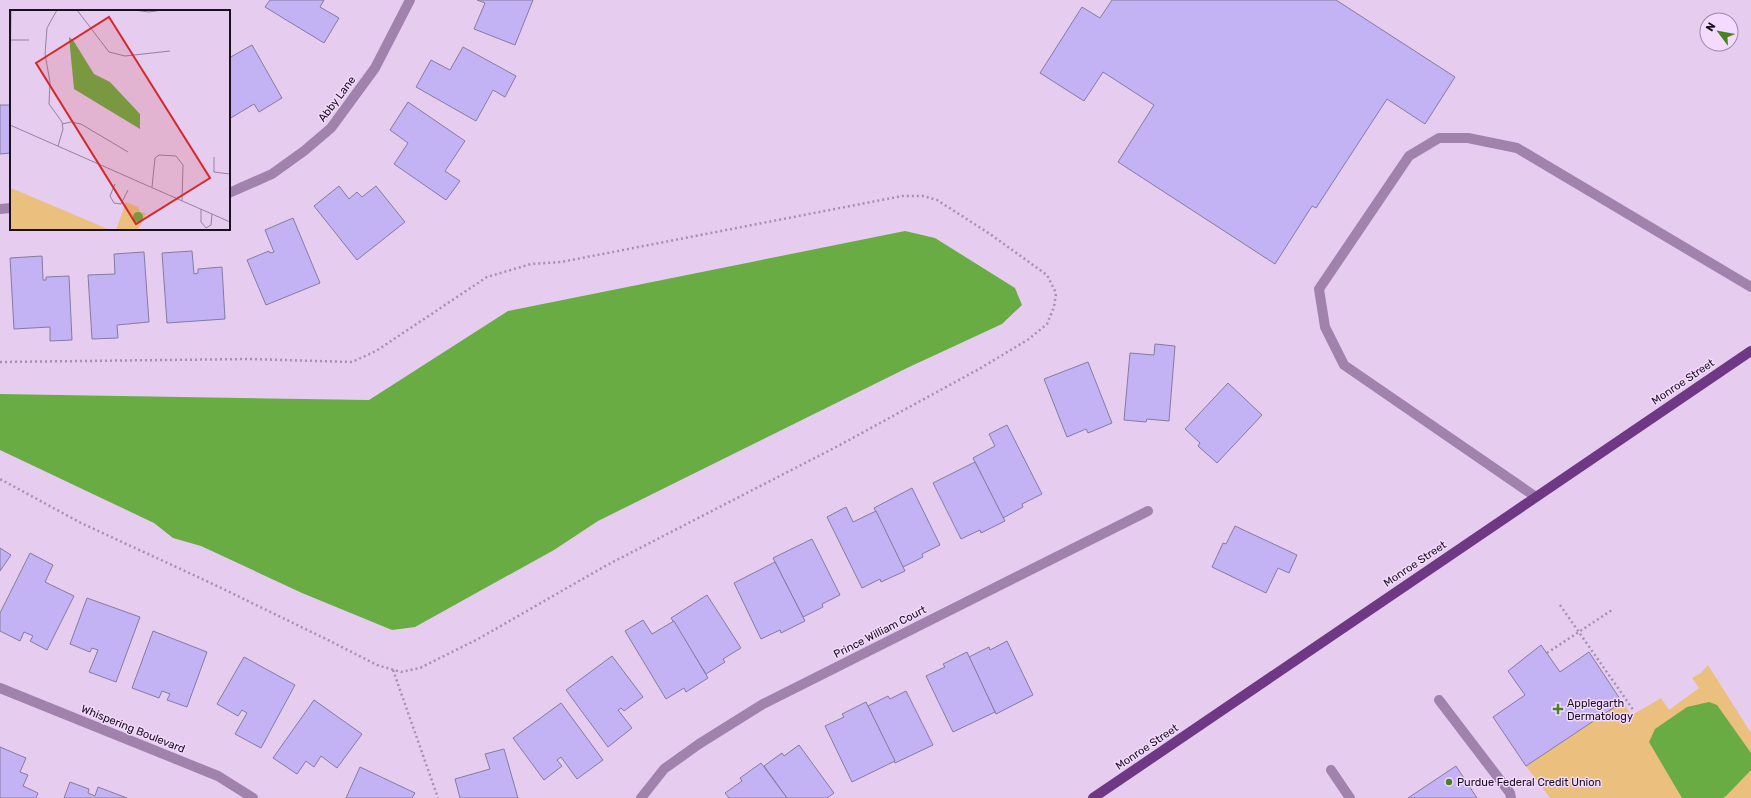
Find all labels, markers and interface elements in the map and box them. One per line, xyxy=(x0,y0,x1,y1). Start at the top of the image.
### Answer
inset map xyxy=(10,10,230,230)
north arrow xyxy=(1699,12,1739,52)
text: N xyxy=(1703,20,1719,34)
street label: Abby Lane xyxy=(316,74,358,124)
street label: Monroe Street xyxy=(1649,356,1717,408)
street label: Monroe Street xyxy=(1381,538,1449,590)
street label: Prince William Court xyxy=(832,603,929,661)
place label: Applegarth Dermatology xyxy=(1567,697,1633,723)
street label: Whispering Boulevard xyxy=(79,702,187,756)
marker: Applegarth Dermatology xyxy=(1552,703,1564,715)
street label: Monroe Street xyxy=(1113,721,1181,773)
place label: Purdue Federal Credit Union xyxy=(1457,776,1601,789)
marker: Purdue Federal Credit Union xyxy=(1444,777,1454,787)

